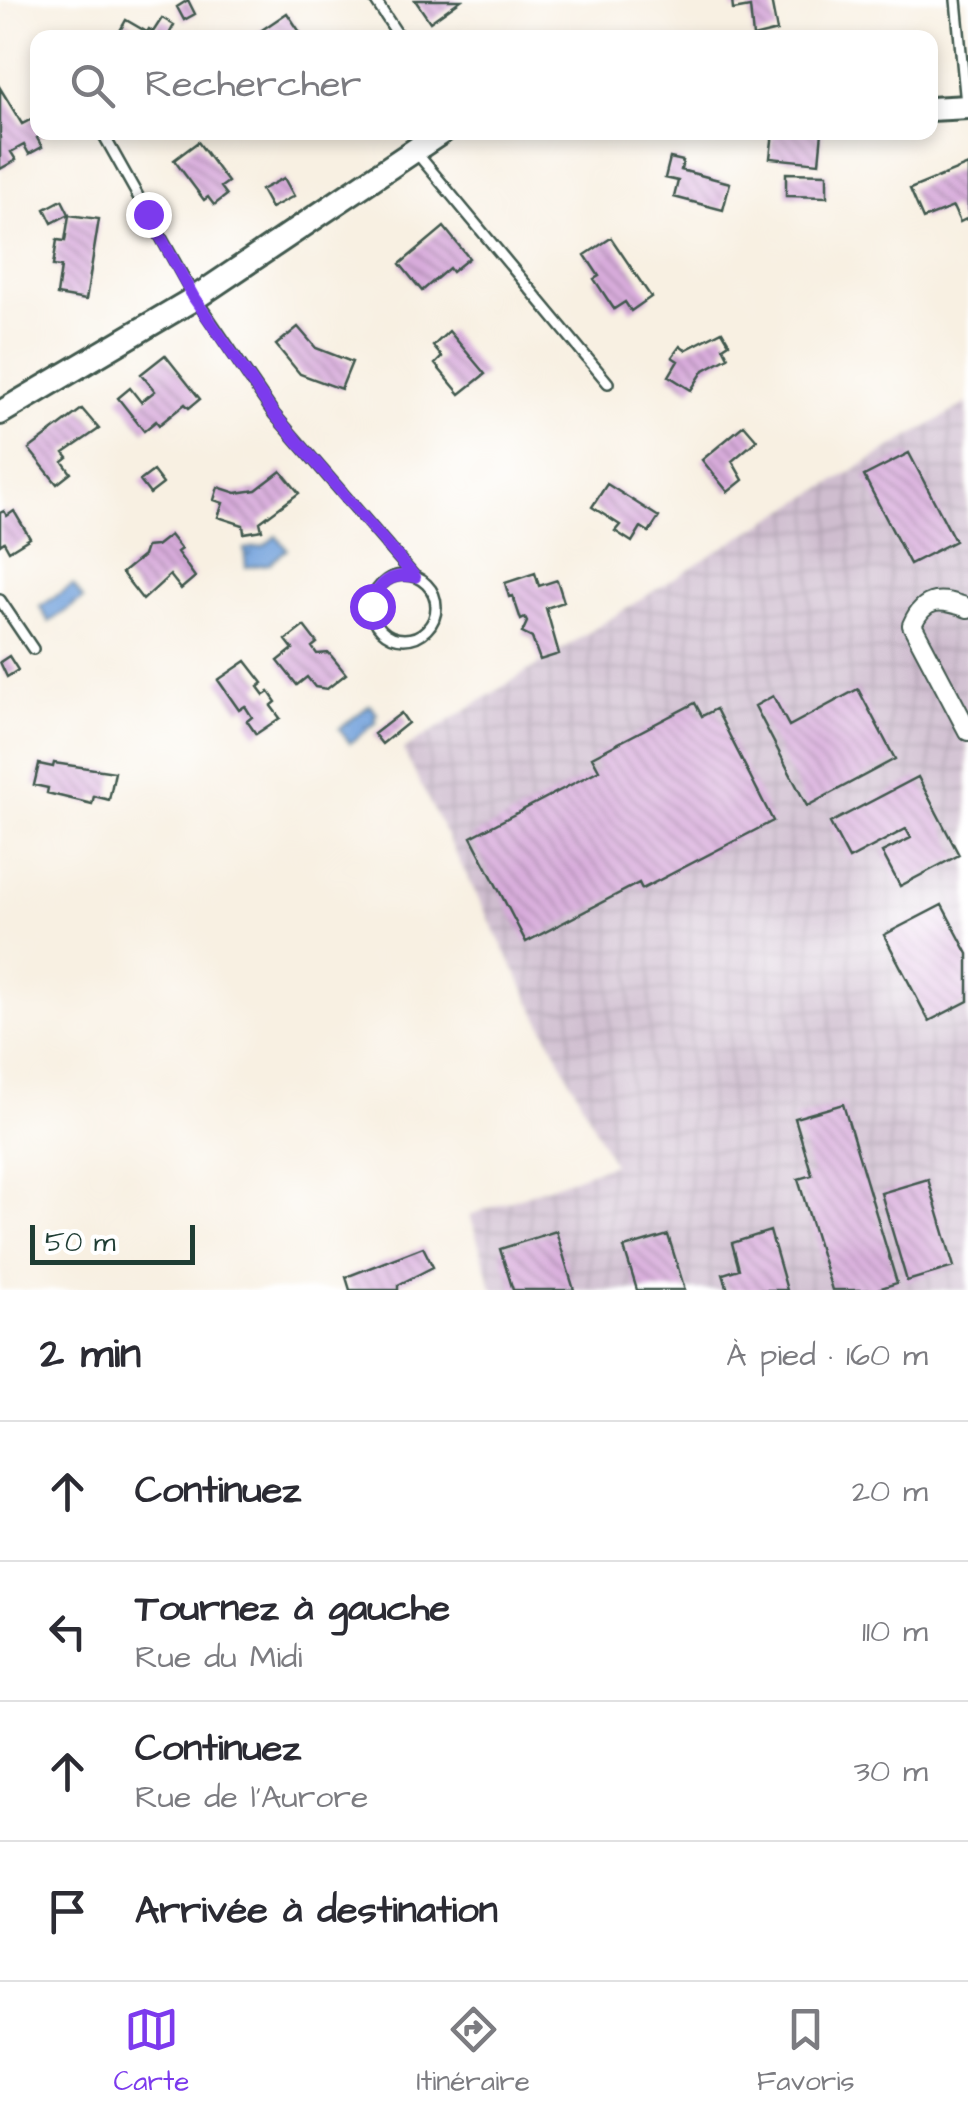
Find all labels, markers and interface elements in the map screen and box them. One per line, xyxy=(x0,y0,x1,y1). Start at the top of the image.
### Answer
search box xyxy=(30,30,938,140)
icon: search xyxy=(65,58,120,113)
text: Rechercher xyxy=(145,59,361,111)
route end xyxy=(126,192,172,238)
route start xyxy=(350,584,396,630)
scale bar xyxy=(30,1220,195,1264)
text: 50 m xyxy=(45,1223,116,1262)
text: 2 min xyxy=(40,1326,141,1384)
text: À pied · 160 m xyxy=(726,1333,928,1378)
icon: ahead xyxy=(40,1464,95,1519)
text: Continuez xyxy=(135,1465,301,1517)
text: 20 m xyxy=(852,1469,928,1514)
text: Tournez à gauche xyxy=(135,1583,450,1635)
icon: left xyxy=(40,1604,95,1659)
text: 110 m xyxy=(862,1609,928,1654)
text: Rue du Midi xyxy=(135,1635,302,1680)
text: Continuez xyxy=(135,1723,301,1775)
icon: ahead xyxy=(40,1744,95,1799)
text: 30 m xyxy=(854,1749,928,1794)
text: Rue de l'Aurore xyxy=(135,1775,368,1820)
icon: arrive xyxy=(40,1884,95,1939)
text: Arrivée à destination xyxy=(135,1885,498,1937)
tab: Carte xyxy=(113,2002,189,2101)
tab: Itinéraire xyxy=(416,2002,530,2101)
tab: Favoris xyxy=(757,2002,855,2101)

